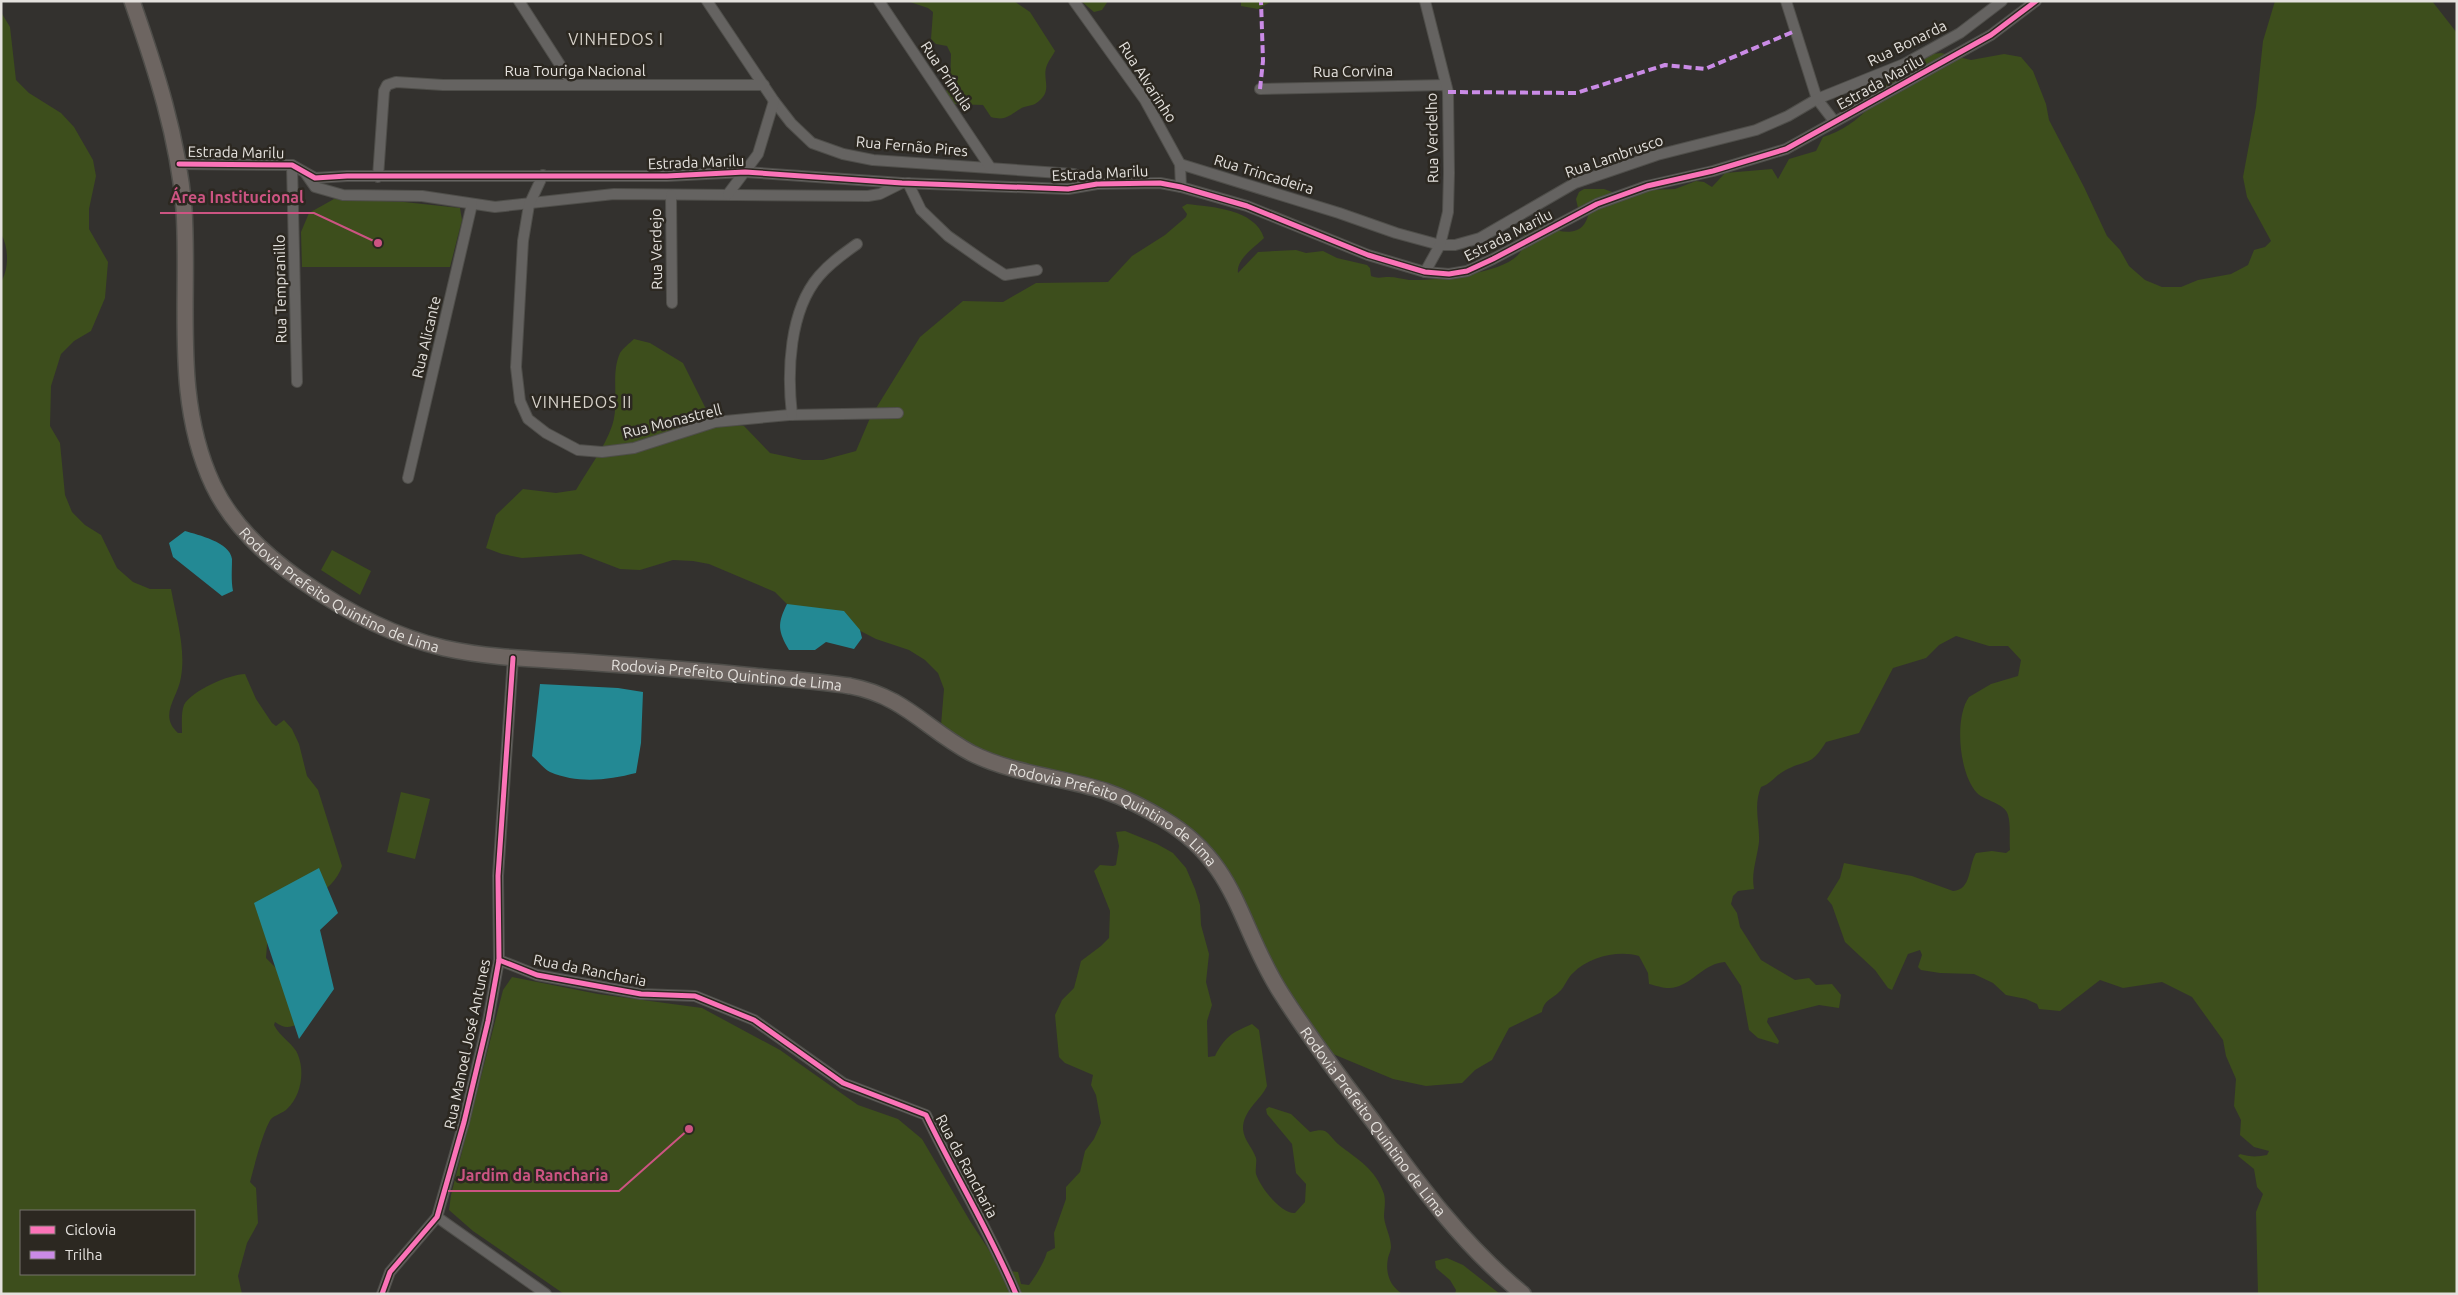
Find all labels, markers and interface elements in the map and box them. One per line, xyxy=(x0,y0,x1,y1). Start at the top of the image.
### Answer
street label: Rua Bonarda xyxy=(1865,17,1949,69)
district label: VINHEDOS I xyxy=(568,30,664,48)
street label: Rua Prímula xyxy=(917,38,977,114)
street label: Rua Alvarinho xyxy=(1116,38,1180,126)
street label: Estrada Marilu xyxy=(1834,51,1926,113)
street label: Rua Touriga Nacional xyxy=(504,62,646,79)
street label: Rua Corvina xyxy=(1313,62,1393,80)
street label: Rua Verdelho xyxy=(1423,93,1441,183)
street label: Rua Lambrusco xyxy=(1563,131,1665,181)
street label: Rua Fernão Pires xyxy=(855,133,969,159)
street label: Estrada Marilu xyxy=(188,143,284,161)
street label: Rua Trincadeira xyxy=(1212,151,1316,197)
street label: Estrada Marilu xyxy=(647,152,745,172)
street label: Estrada Marilu xyxy=(1051,162,1149,184)
callout: Área Institucional xyxy=(160,182,314,213)
text: Área Institucional xyxy=(170,186,304,206)
street label: Estrada Marilu xyxy=(1461,205,1555,265)
street label: Rua Verdejo xyxy=(647,208,665,290)
street label: Rua Tempranillo xyxy=(271,234,289,344)
street label: Rua Alicante xyxy=(408,294,444,380)
district label: VINHEDOS II xyxy=(532,393,632,411)
street label: Rua Monastrell xyxy=(621,400,723,442)
street label: Rodovia Prefeito Quintino de Lima xyxy=(236,523,441,655)
street label: Rodovia Prefeito Quintino de Lima xyxy=(611,656,843,693)
street label: Rodovia Prefeito Quintino de Lima xyxy=(1007,759,1221,869)
street label: Rua da Rancharia xyxy=(532,951,648,989)
street label: Rua Manoel José Antunes xyxy=(441,957,493,1131)
street label: Rodovia Prefeito Quintino de Lima xyxy=(1298,1023,1450,1219)
street label: Rua da Rancharia xyxy=(933,1111,1001,1221)
callout: Jardim da Rancharia xyxy=(448,1160,619,1191)
text: Jardim da Rancharia xyxy=(458,1166,609,1184)
legend xyxy=(20,1210,195,1275)
text: Ciclovia xyxy=(65,1221,116,1238)
text: Trilha xyxy=(65,1246,102,1263)

